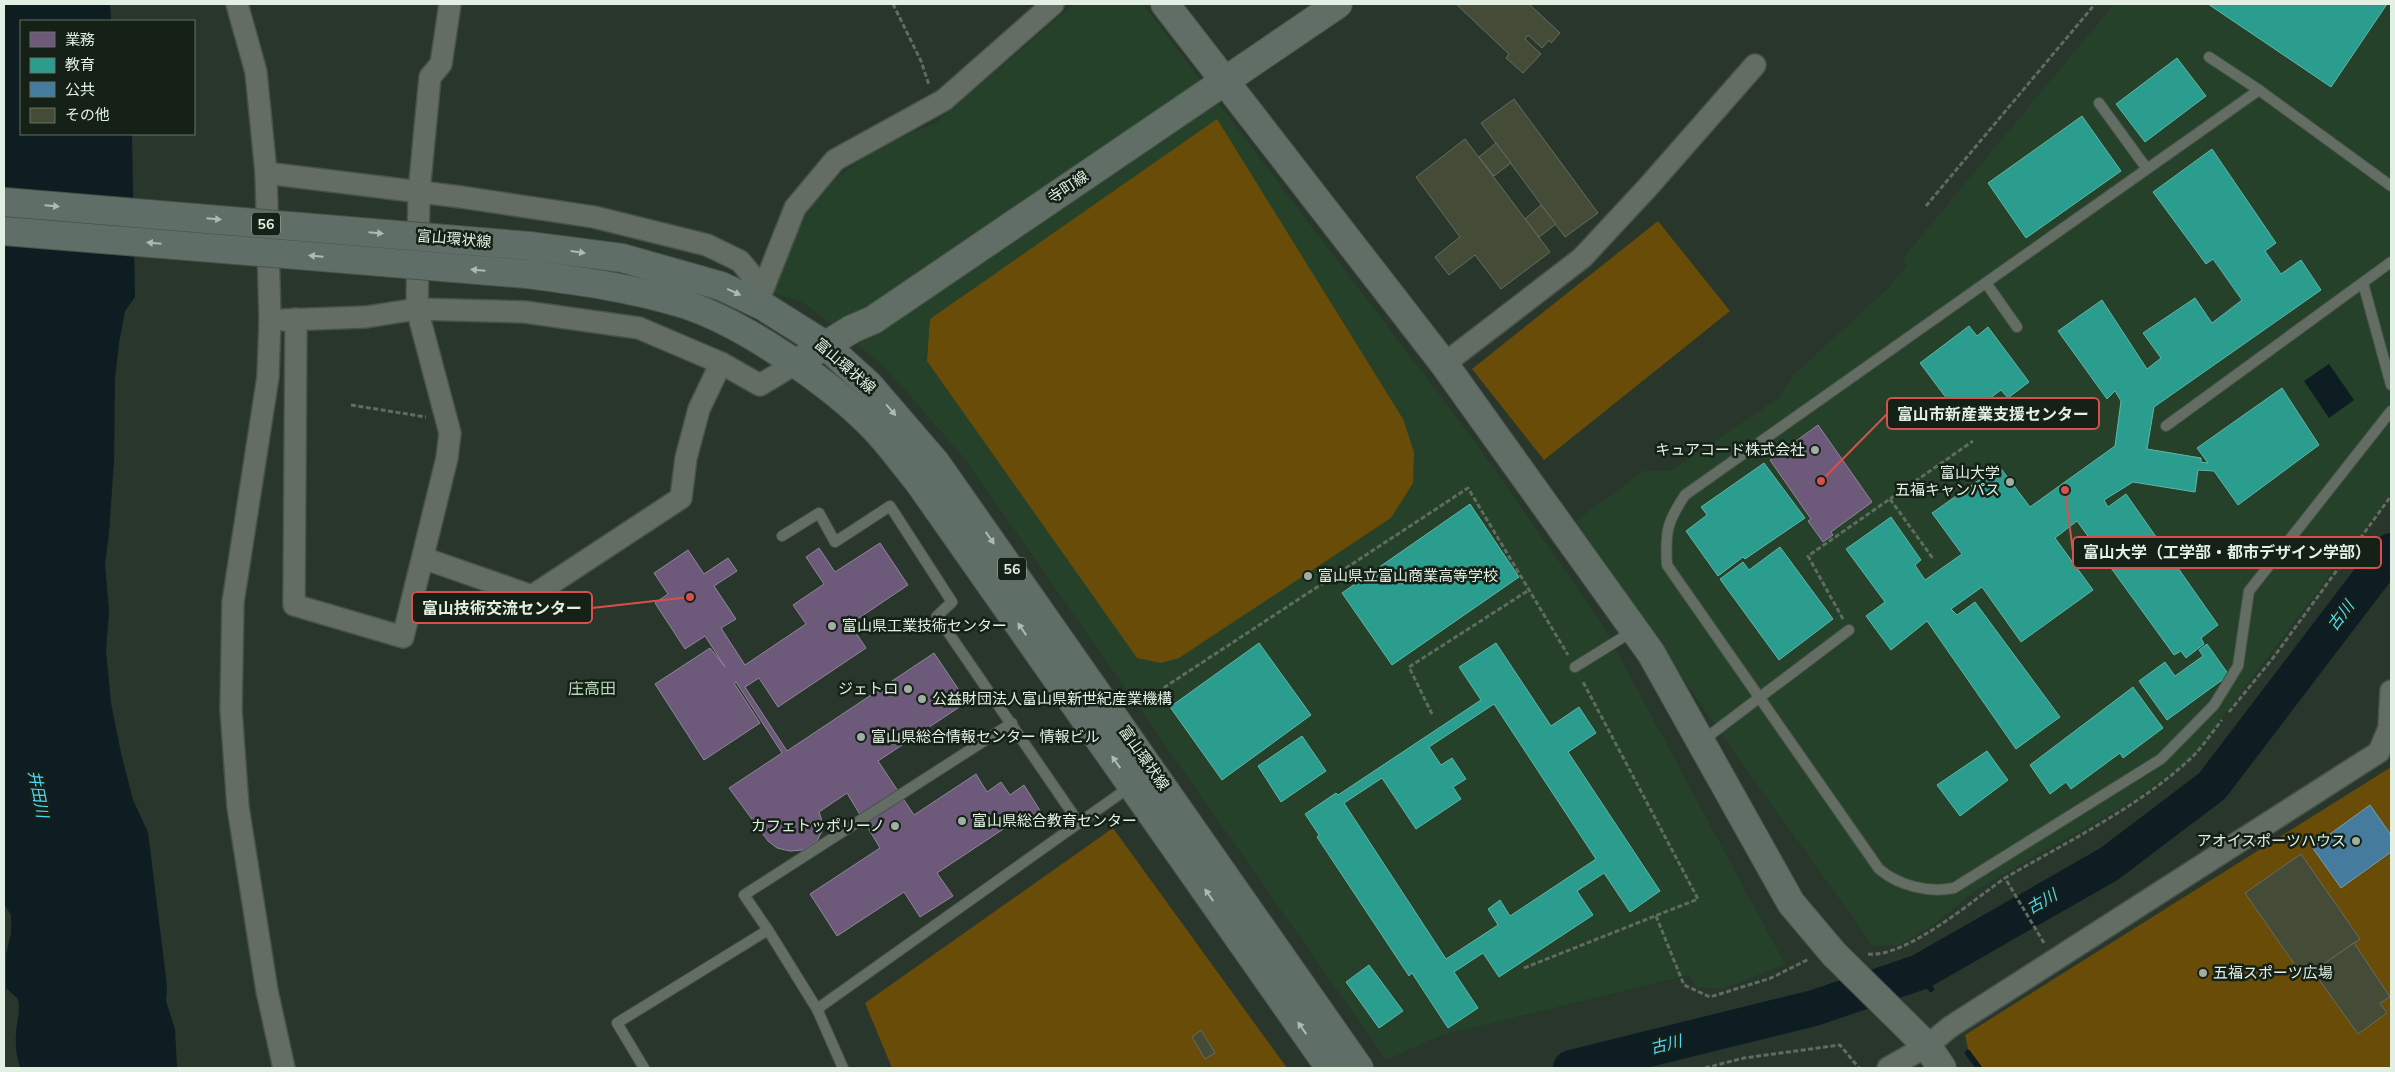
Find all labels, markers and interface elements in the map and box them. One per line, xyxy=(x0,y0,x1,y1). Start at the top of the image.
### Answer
legend xyxy=(20,20,195,135)
text: 業務 xyxy=(65,30,95,50)
text: 教育 xyxy=(65,55,95,75)
text: 公共 xyxy=(65,80,95,100)
text: その他 xyxy=(65,105,110,125)
street label: 寺町線 xyxy=(1044,166,1092,208)
one-way arrow xyxy=(45,202,61,210)
road number: 56 xyxy=(252,212,280,235)
one-way arrow xyxy=(207,216,223,224)
street label: 富山環状線 xyxy=(416,226,492,252)
one-way arrow xyxy=(368,229,384,237)
one-way arrow xyxy=(146,239,162,247)
one-way arrow xyxy=(570,248,586,256)
one-way arrow xyxy=(308,252,324,260)
one-way arrow xyxy=(470,265,486,273)
one-way arrow xyxy=(727,289,741,297)
street label: 富山環状線 xyxy=(810,334,880,398)
callout: 富山市新産業支援センター xyxy=(1887,398,2099,429)
one-way arrow xyxy=(885,404,896,417)
text: 富山市新産業支援センター xyxy=(1897,404,2089,426)
place label: キュアコード株式会社 xyxy=(1655,440,1805,460)
marker: キュアコード株式会社 xyxy=(1809,444,1821,456)
place label: 富山大学 五福キャンパス xyxy=(1895,463,2000,500)
marker: 富山大学 五福キャンパス xyxy=(2004,476,2016,488)
one-way arrow xyxy=(985,532,995,545)
callout: 富山大学（工学部・都市デザイン学部） xyxy=(2073,537,2381,568)
text: 富山大学（工学部・都市デザイン学部） xyxy=(2083,542,2371,564)
road number: 56 xyxy=(998,558,1026,580)
place label: 富山県立富山商業高等学校 xyxy=(1318,566,1498,586)
marker: 富山県立富山商業高等学校 xyxy=(1302,570,1314,582)
callout: 富山技術交流センター xyxy=(412,592,592,623)
water label: 古川 xyxy=(2323,595,2361,635)
text: 富山技術交流センター xyxy=(422,598,582,620)
place label: 富山県工業技術センター xyxy=(842,616,1007,636)
marker: 富山県工業技術センター xyxy=(826,620,838,632)
one-way arrow xyxy=(1017,623,1027,636)
district label: 庄高田 xyxy=(568,678,616,700)
place label: ジェトロ xyxy=(838,679,898,699)
marker: ジェトロ xyxy=(902,683,914,695)
place label: 公益財団法人富山県新世紀産業機構 xyxy=(932,689,1172,709)
marker: 公益財団法人富山県新世紀産業機構 xyxy=(916,693,928,705)
street label: 富山環状線 xyxy=(1114,722,1174,794)
place label: 富山県総合情報センター 情報ビル xyxy=(871,727,1100,747)
marker: 富山県総合情報センター 情報ビル xyxy=(855,731,867,743)
one-way arrow xyxy=(1111,756,1121,769)
water label: 井田川 xyxy=(23,768,54,822)
place label: 富山県総合教育センター xyxy=(972,811,1137,831)
marker: 富山県総合教育センター xyxy=(956,815,968,827)
place label: カフェトッポリーノ xyxy=(751,816,885,836)
marker: カフェトッポリーノ xyxy=(889,820,901,832)
place label: アオイスポーツハウス xyxy=(2197,831,2346,851)
marker: アオイスポーツハウス xyxy=(2350,835,2362,847)
water label: 古川 xyxy=(2023,883,2063,920)
one-way arrow xyxy=(1204,889,1214,902)
place label: 五福スポーツ広場 xyxy=(2213,963,2333,983)
marker: 五福スポーツ広場 xyxy=(2197,967,2209,979)
one-way arrow xyxy=(1297,1022,1307,1035)
water label: 古川 xyxy=(1648,1030,1686,1060)

